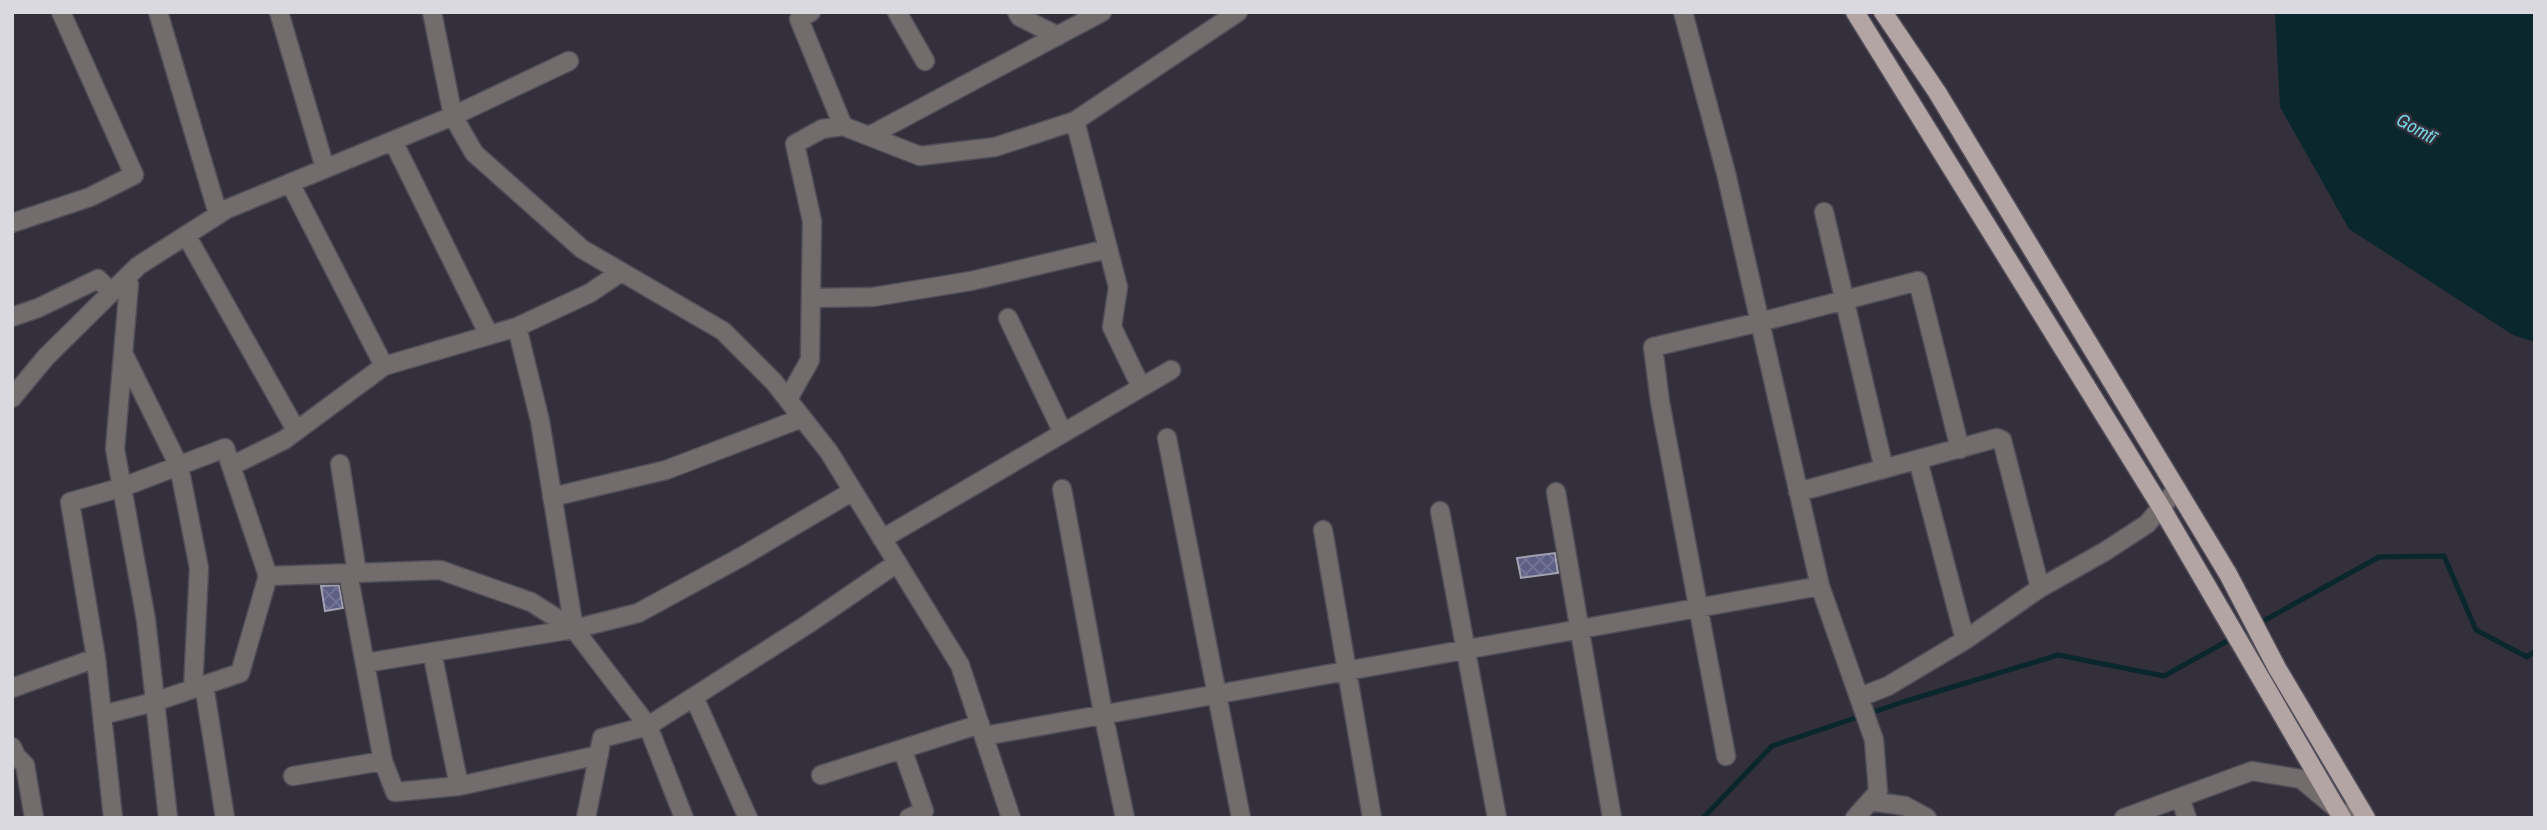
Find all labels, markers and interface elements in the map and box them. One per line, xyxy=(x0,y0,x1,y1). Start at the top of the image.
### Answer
water label: Gomtī xyxy=(2392,106,2443,150)

